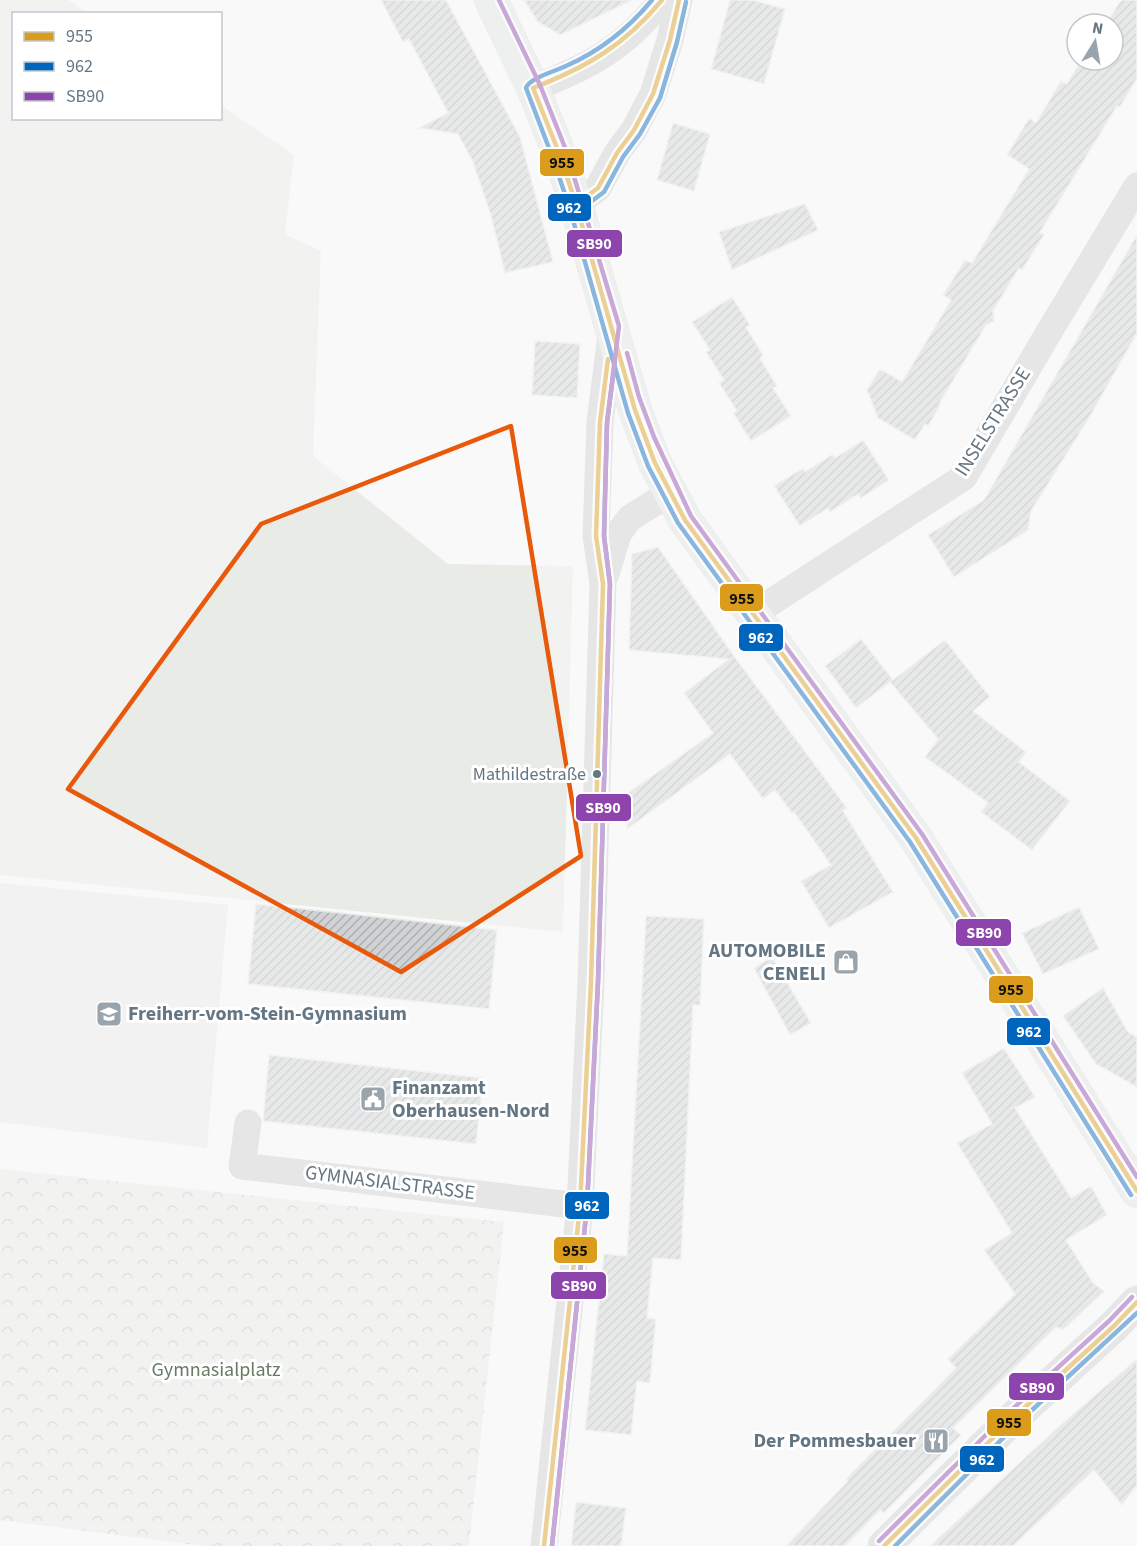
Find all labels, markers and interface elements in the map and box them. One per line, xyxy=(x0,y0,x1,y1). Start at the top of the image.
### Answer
legend xyxy=(12,12,222,120)
north arrow xyxy=(1065,12,1125,72)
text: N xyxy=(1090,16,1105,40)
text: 955 xyxy=(66,24,93,49)
text: 962 xyxy=(66,54,93,79)
text: SB90 xyxy=(66,84,104,109)
line badge: 955 xyxy=(539,148,585,177)
text: 955 xyxy=(549,152,575,174)
line badge: 962 xyxy=(547,193,592,222)
text: 962 xyxy=(556,197,582,219)
line badge: SB90 xyxy=(566,229,623,258)
text: SB90 xyxy=(576,233,612,255)
street label: INSELSTRASSE xyxy=(948,362,1038,482)
line badge: 955 xyxy=(719,583,764,612)
text: 955 xyxy=(729,588,755,610)
line badge: 962 xyxy=(738,623,784,652)
text: 962 xyxy=(748,627,774,649)
place label: Mathildestraße xyxy=(473,762,586,787)
marker: Mathildestraße xyxy=(591,768,603,780)
line badge: SB90 xyxy=(575,793,632,822)
text: SB90 xyxy=(585,797,621,819)
line badge: SB90 xyxy=(955,918,1012,947)
text: SB90 xyxy=(966,922,1002,944)
place label: AUTOMOBILE CENELI xyxy=(708,937,826,988)
shop icon: AUTOMOBILE CENELI xyxy=(831,947,861,977)
line badge: 955 xyxy=(988,975,1034,1004)
text: 955 xyxy=(998,979,1024,1001)
school or university icon: Freiherr-vom-Stein-Gymnasium xyxy=(94,999,124,1029)
place label: Freiherr-vom-Stein-Gymnasium xyxy=(128,1000,407,1028)
line badge: 962 xyxy=(1006,1017,1051,1046)
text: 962 xyxy=(1016,1021,1042,1043)
place label: Finanzamt Oberhausen-Nord xyxy=(392,1074,550,1125)
public building icon: Finanzamt Oberhausen-Nord xyxy=(358,1084,388,1114)
street label: GYMNASIALSTRASSE xyxy=(303,1159,477,1207)
line badge: 962 xyxy=(564,1191,610,1220)
text: 962 xyxy=(574,1195,600,1217)
line badge: 955 xyxy=(553,1236,598,1264)
text: 955 xyxy=(562,1240,588,1262)
line badge: SB90 xyxy=(550,1271,607,1300)
text: SB90 xyxy=(561,1275,597,1297)
park label: Gymnasialplatz xyxy=(151,1356,281,1384)
line badge: SB90 xyxy=(1008,1372,1065,1401)
text: SB90 xyxy=(1019,1377,1055,1399)
line badge: 955 xyxy=(986,1408,1032,1437)
text: 955 xyxy=(996,1412,1022,1434)
restaurant icon: Der Pommesbauer xyxy=(921,1426,951,1456)
place label: Der Pommesbauer xyxy=(753,1427,916,1455)
line badge: 962 xyxy=(959,1445,1005,1473)
text: 962 xyxy=(969,1449,995,1471)

